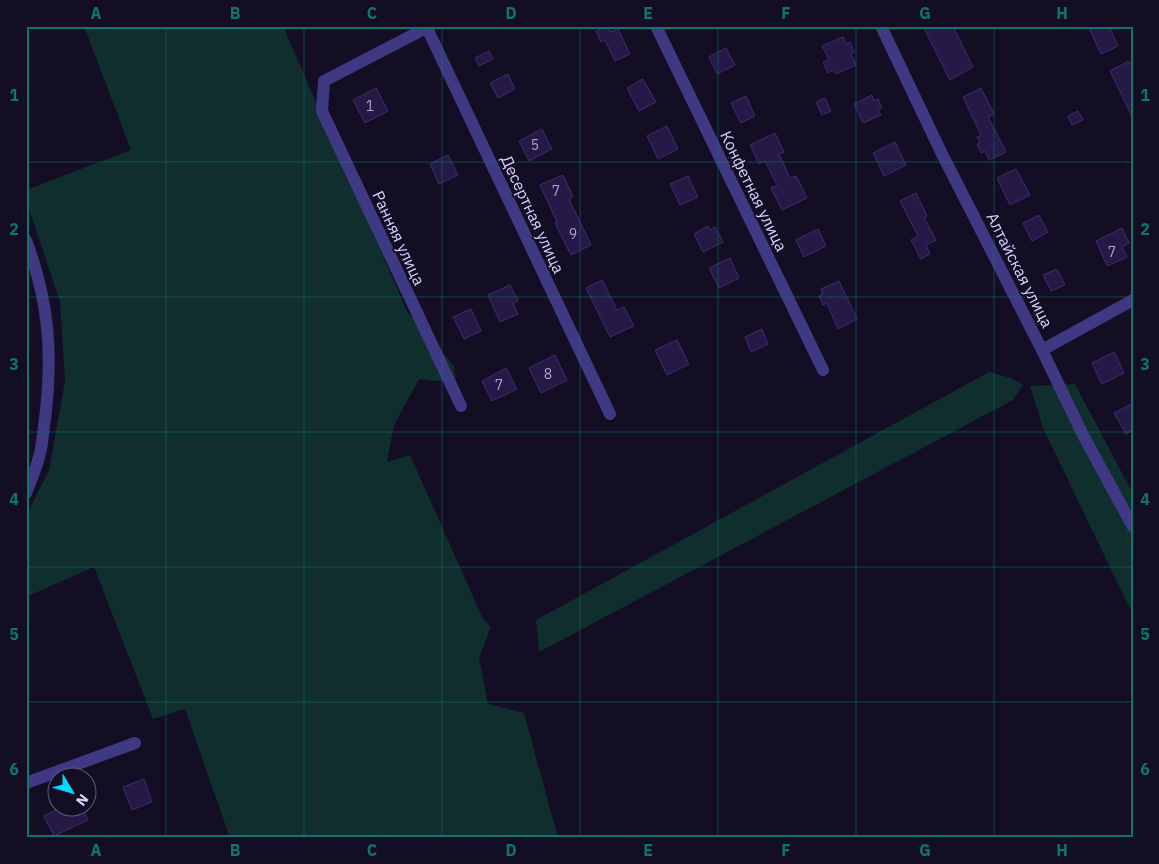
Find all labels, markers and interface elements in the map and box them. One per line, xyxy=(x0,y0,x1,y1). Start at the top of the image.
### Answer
text: A xyxy=(91,3,102,23)
text: B xyxy=(230,3,241,23)
text: C xyxy=(367,3,377,23)
text: D xyxy=(505,3,517,23)
text: E xyxy=(643,3,653,23)
text: F xyxy=(781,3,791,23)
text: G xyxy=(919,3,931,23)
text: H xyxy=(1056,3,1068,23)
text: 1 xyxy=(9,85,19,105)
text: 1 xyxy=(1140,85,1150,105)
house number: 1 xyxy=(366,97,374,115)
street label: Конфетная улица xyxy=(716,128,792,255)
house number: 5 xyxy=(531,136,539,154)
street label: Десертная улица xyxy=(497,152,569,277)
house number: 7 xyxy=(552,182,560,200)
street label: Ранняя улица xyxy=(368,187,430,289)
street label: Алтайская улица xyxy=(982,209,1058,331)
text: 2 xyxy=(9,219,19,239)
text: 2 xyxy=(1140,219,1150,239)
house number: 9 xyxy=(569,225,577,243)
house number: 7 xyxy=(1108,243,1116,261)
text: 3 xyxy=(9,354,19,374)
text: 3 xyxy=(1140,354,1150,374)
house number: 8 xyxy=(544,365,552,383)
house number: 7 xyxy=(495,376,503,394)
text: 4 xyxy=(9,489,19,509)
text: 4 xyxy=(1140,489,1150,509)
text: 5 xyxy=(9,624,19,644)
text: 5 xyxy=(1140,624,1150,644)
text: 6 xyxy=(9,759,19,779)
text: 6 xyxy=(1140,759,1150,779)
north arrow xyxy=(48,766,98,816)
text: N xyxy=(72,790,92,810)
text: A xyxy=(91,840,102,860)
text: B xyxy=(230,840,241,860)
text: C xyxy=(367,840,377,860)
text: D xyxy=(505,840,517,860)
text: E xyxy=(643,840,653,860)
text: F xyxy=(781,840,791,860)
text: G xyxy=(919,840,931,860)
text: H xyxy=(1056,840,1068,860)

